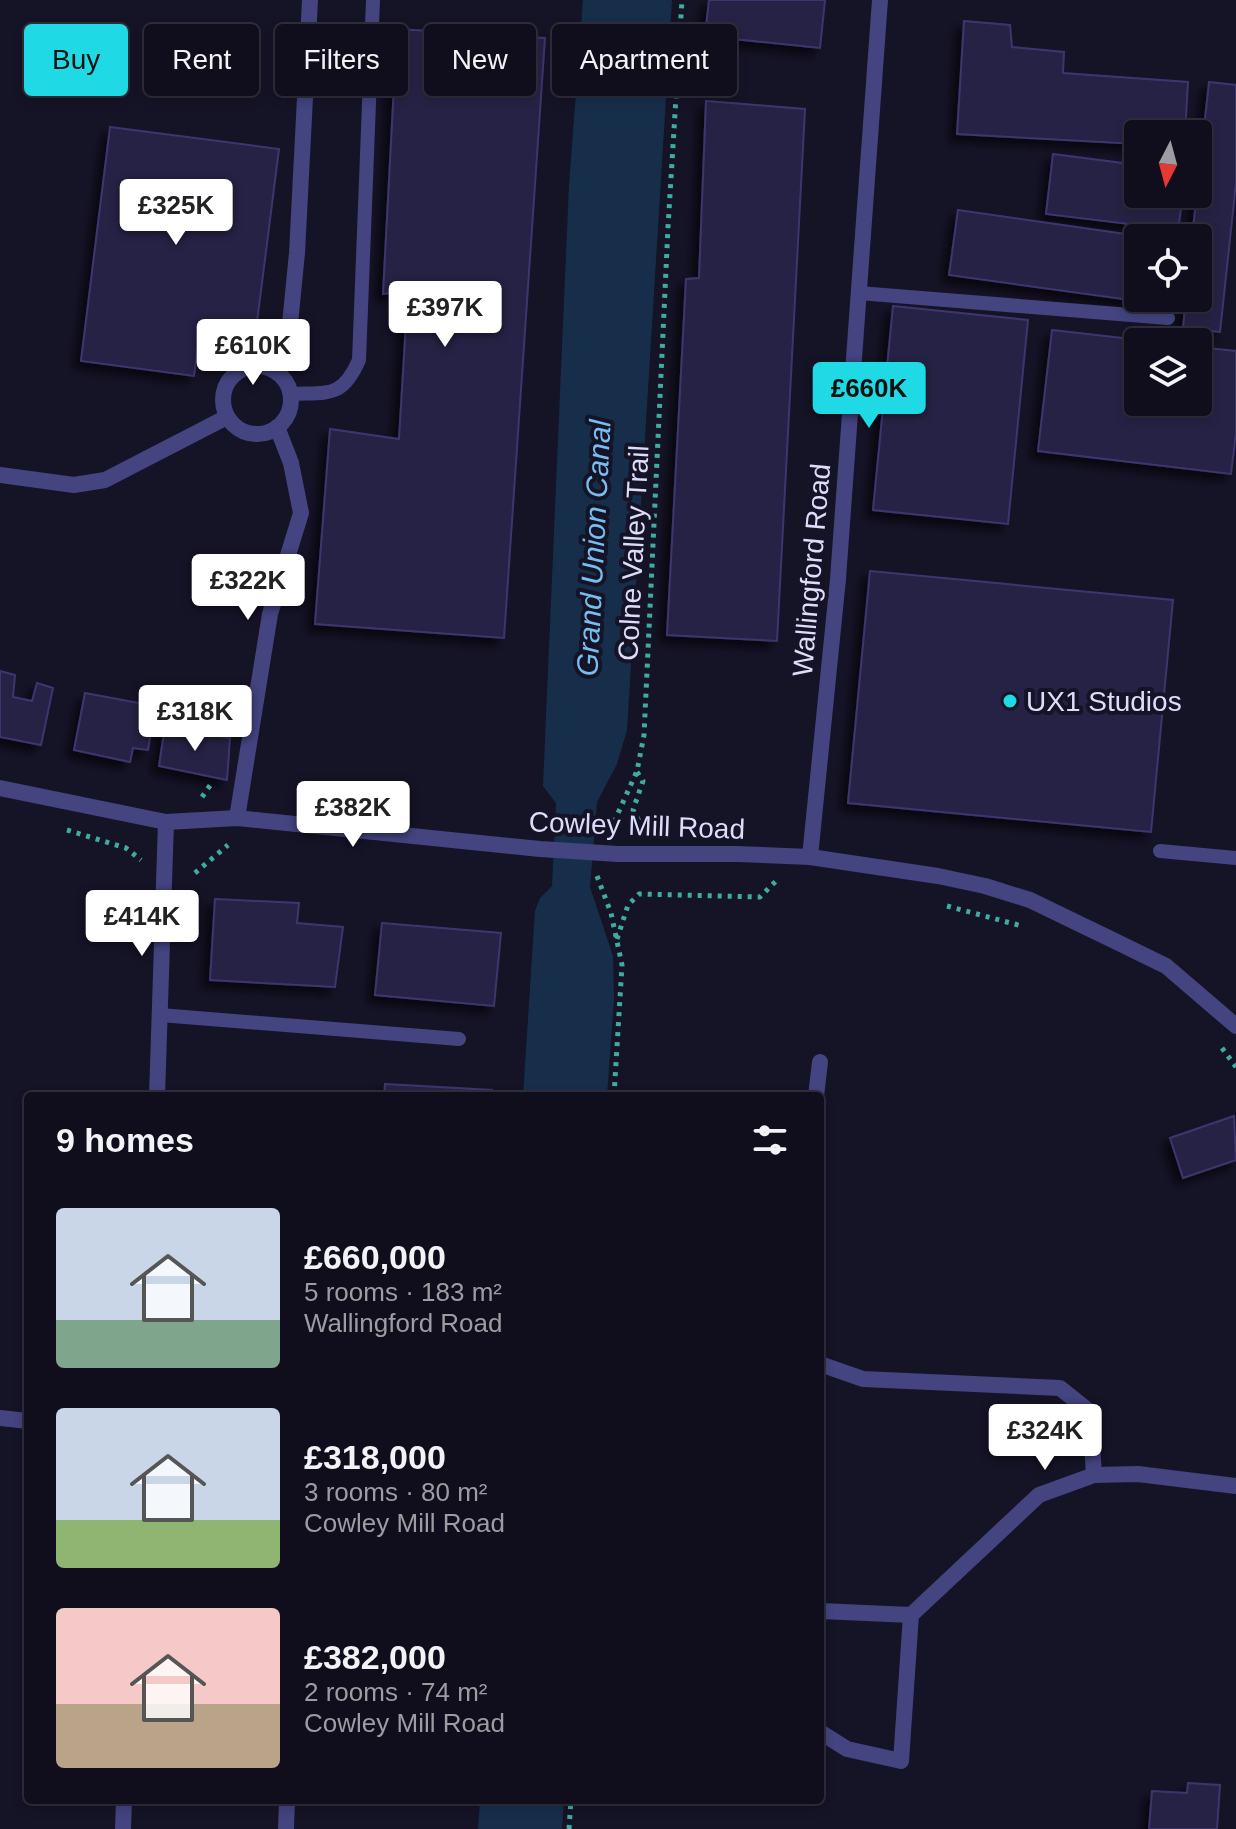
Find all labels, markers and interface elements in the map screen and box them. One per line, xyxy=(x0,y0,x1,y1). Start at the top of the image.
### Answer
chip: Buy xyxy=(24,24,128,96)
chip: Rent xyxy=(144,24,259,96)
chip: Filters xyxy=(275,24,408,96)
chip: New xyxy=(424,24,536,96)
chip: Apartment xyxy=(552,24,737,96)
north arrow xyxy=(1124,120,1212,208)
map controls xyxy=(1124,120,1212,416)
pin: £325K xyxy=(120,179,232,247)
text: £325K xyxy=(138,190,214,220)
button: locate xyxy=(1124,224,1212,312)
pin: £397K xyxy=(389,281,501,349)
text: £397K xyxy=(407,292,483,322)
pin: £610K xyxy=(197,319,309,387)
button: layers xyxy=(1124,328,1212,416)
text: £610K xyxy=(215,330,291,360)
pin: £660K xyxy=(813,362,925,430)
text: £660K xyxy=(831,373,907,403)
water label: Grand Union Canal xyxy=(570,418,617,677)
street label: Colne Valley Trail xyxy=(612,444,655,662)
street label: Wallingford Road xyxy=(787,462,836,678)
pin: £322K xyxy=(192,554,304,622)
text: £322K xyxy=(210,565,286,595)
pin: £318K xyxy=(139,685,251,753)
place label: UX1 Studios xyxy=(1026,686,1182,717)
marker: UX1 Studios xyxy=(1001,692,1019,710)
text: £318K xyxy=(157,696,233,726)
pin: £382K xyxy=(297,781,409,849)
text: £382K xyxy=(315,792,391,822)
street label: Cowley Mill Road xyxy=(528,806,746,845)
pin: £414K xyxy=(86,890,198,958)
text: £414K xyxy=(104,901,180,931)
icon: filters xyxy=(748,1118,792,1162)
text: 9 homes xyxy=(56,1121,194,1159)
text: £660,000 xyxy=(304,1238,446,1276)
icon: home xyxy=(120,1240,216,1336)
text: 5 rooms · 183 m² xyxy=(304,1277,502,1307)
text: Wallingford Road xyxy=(304,1308,502,1338)
pin: £324K xyxy=(989,1404,1101,1472)
text: £324K xyxy=(1007,1415,1083,1445)
text: £318,000 xyxy=(304,1438,446,1476)
icon: home xyxy=(120,1440,216,1536)
text: 3 rooms · 80 m² xyxy=(304,1477,488,1507)
text: Cowley Mill Road xyxy=(304,1508,505,1538)
text: £382,000 xyxy=(304,1638,446,1676)
icon: home xyxy=(120,1640,216,1736)
text: 2 rooms · 74 m² xyxy=(304,1677,488,1707)
text: Cowley Mill Road xyxy=(304,1708,505,1738)

